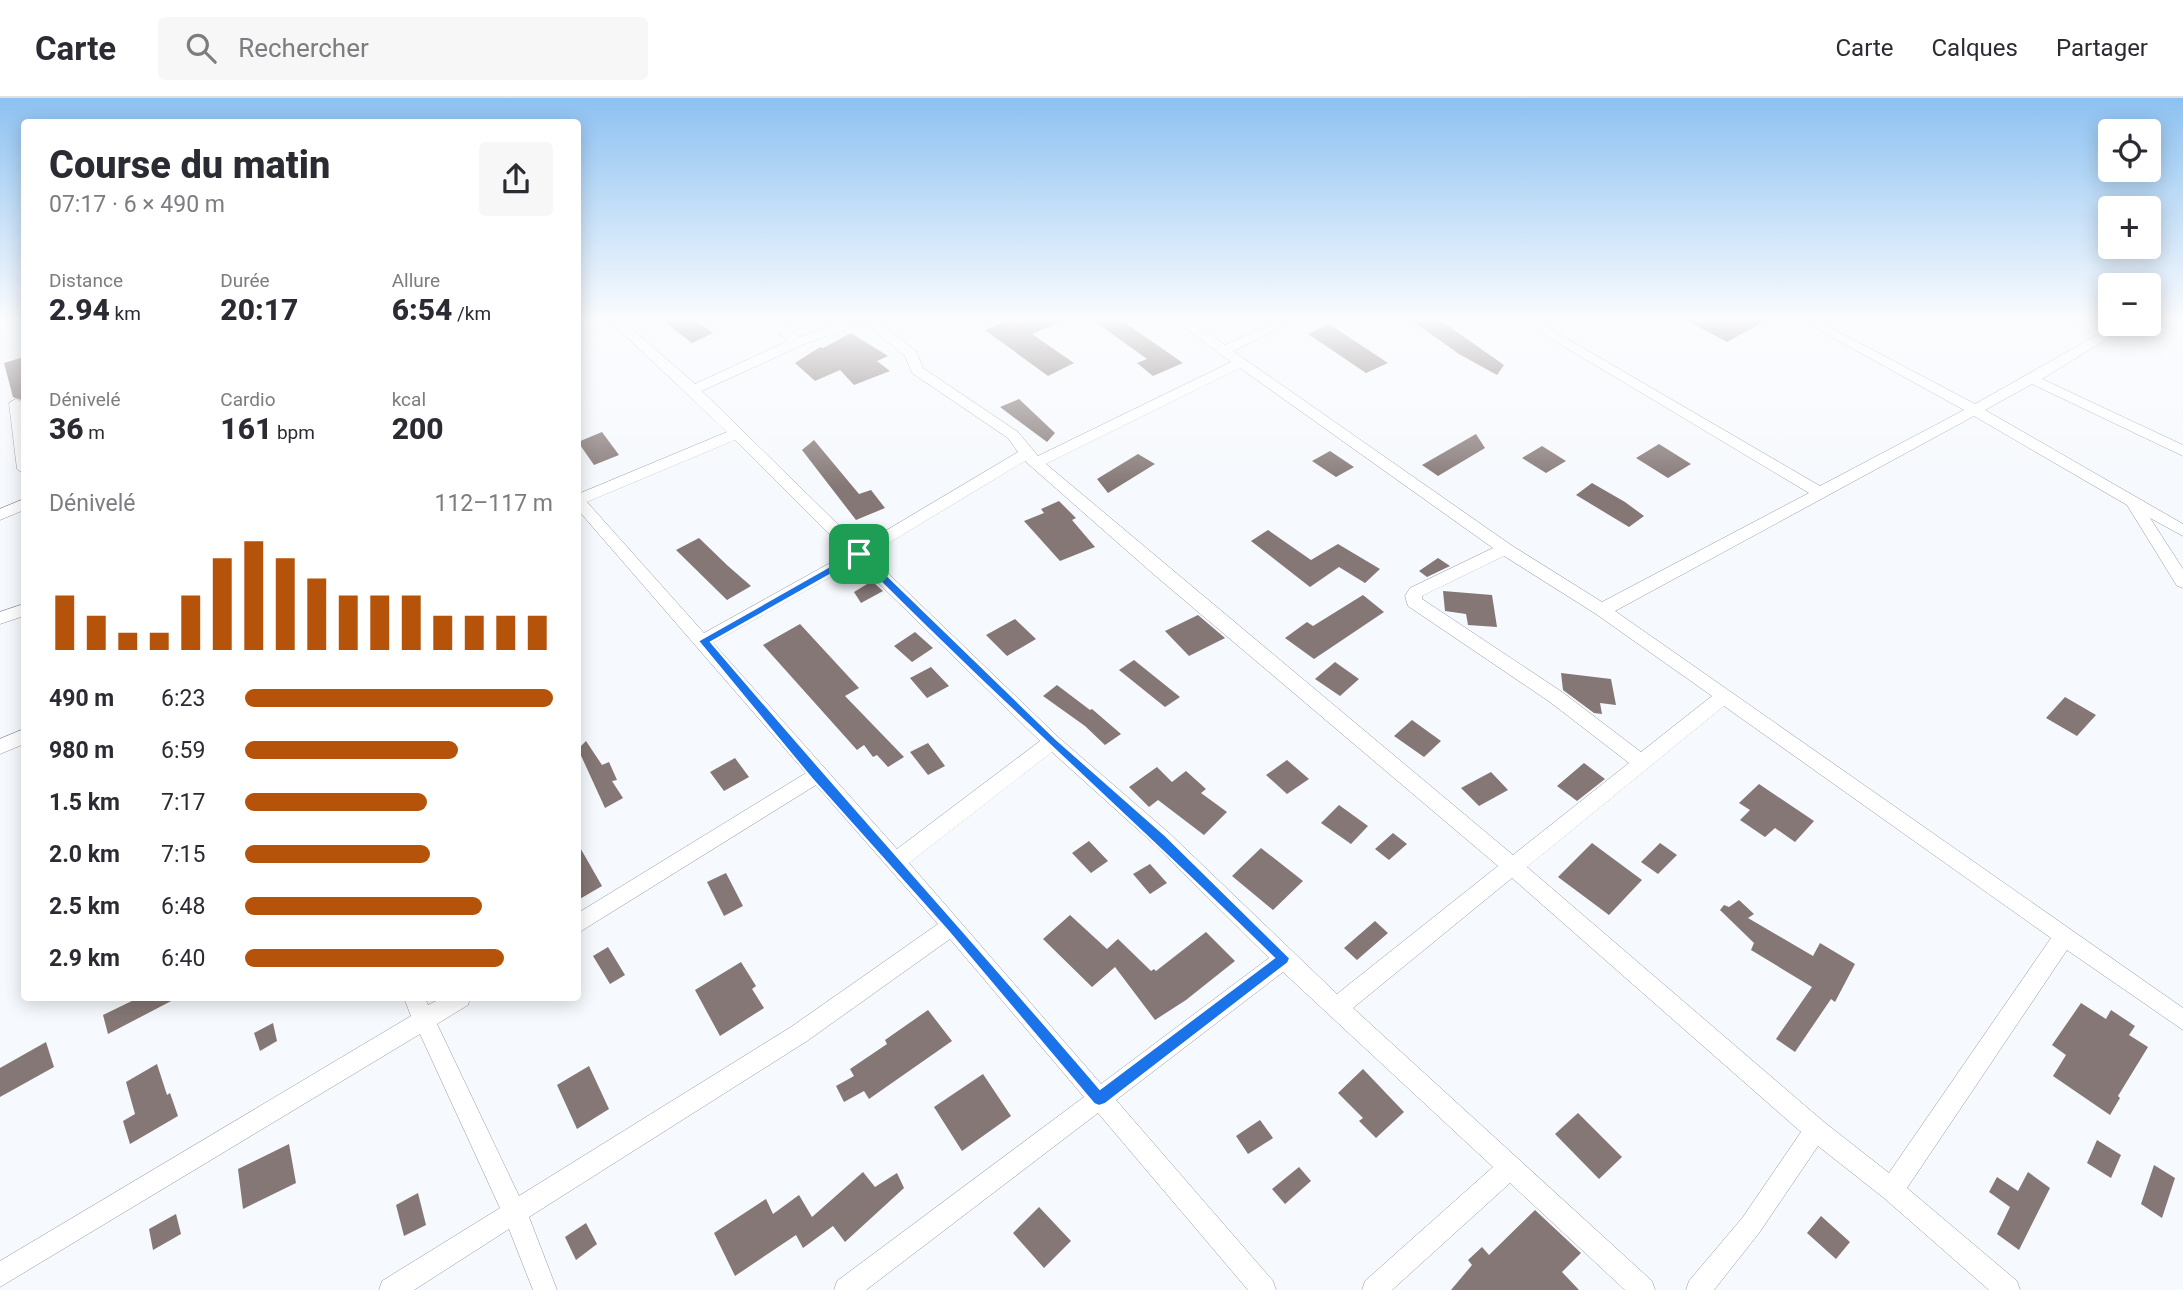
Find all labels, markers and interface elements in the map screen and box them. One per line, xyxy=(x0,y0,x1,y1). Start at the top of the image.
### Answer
search box xyxy=(158,17,648,80)
text: Carte xyxy=(35,29,116,68)
icon: search xyxy=(182,29,220,67)
text: Rechercher xyxy=(238,33,369,63)
text: Carte xyxy=(1835,34,1893,62)
text: Calques xyxy=(1931,34,2018,62)
text: Partager xyxy=(2056,34,2148,62)
map controls xyxy=(2098,119,2161,336)
button: locate xyxy=(2098,119,2161,182)
button: share xyxy=(479,142,553,216)
text: Course du matin xyxy=(49,143,330,187)
text: 07:17 · 6 × 490 m xyxy=(49,191,225,218)
button: + xyxy=(2098,196,2161,259)
text: Distance xyxy=(49,269,123,292)
text: Durée xyxy=(220,269,270,292)
text: Allure xyxy=(392,269,440,292)
button: − xyxy=(2098,273,2161,336)
text: 2.94 xyxy=(49,292,110,327)
text: 20:17 xyxy=(220,292,298,327)
text: 6:54 xyxy=(392,292,452,327)
text: km xyxy=(110,302,141,325)
text: /km xyxy=(452,302,491,325)
text: Dénivelé xyxy=(49,388,121,411)
text: Cardio xyxy=(220,388,275,411)
text: kcal xyxy=(392,388,426,411)
text: 36 xyxy=(49,411,84,446)
text: 161 xyxy=(220,411,272,446)
text: 200 xyxy=(392,411,444,446)
text: m xyxy=(84,421,105,444)
text: bpm xyxy=(272,421,315,444)
text: Dénivelé xyxy=(49,490,136,517)
text: 112–117 m xyxy=(434,490,553,517)
pin xyxy=(829,524,889,584)
icon: arrive xyxy=(840,535,878,573)
text: 490 m xyxy=(49,685,114,712)
text: 6:23 xyxy=(161,685,205,712)
text: 980 m xyxy=(49,737,114,764)
text: 6:59 xyxy=(161,737,205,764)
text: 1.5 km xyxy=(49,789,120,816)
text: 7:17 xyxy=(161,789,205,816)
text: 2.0 km xyxy=(49,841,120,868)
text: 7:15 xyxy=(161,841,205,868)
text: 2.5 km xyxy=(49,893,120,920)
text: 6:48 xyxy=(161,893,205,920)
text: 2.9 km xyxy=(49,945,120,972)
text: 6:40 xyxy=(161,945,205,972)

